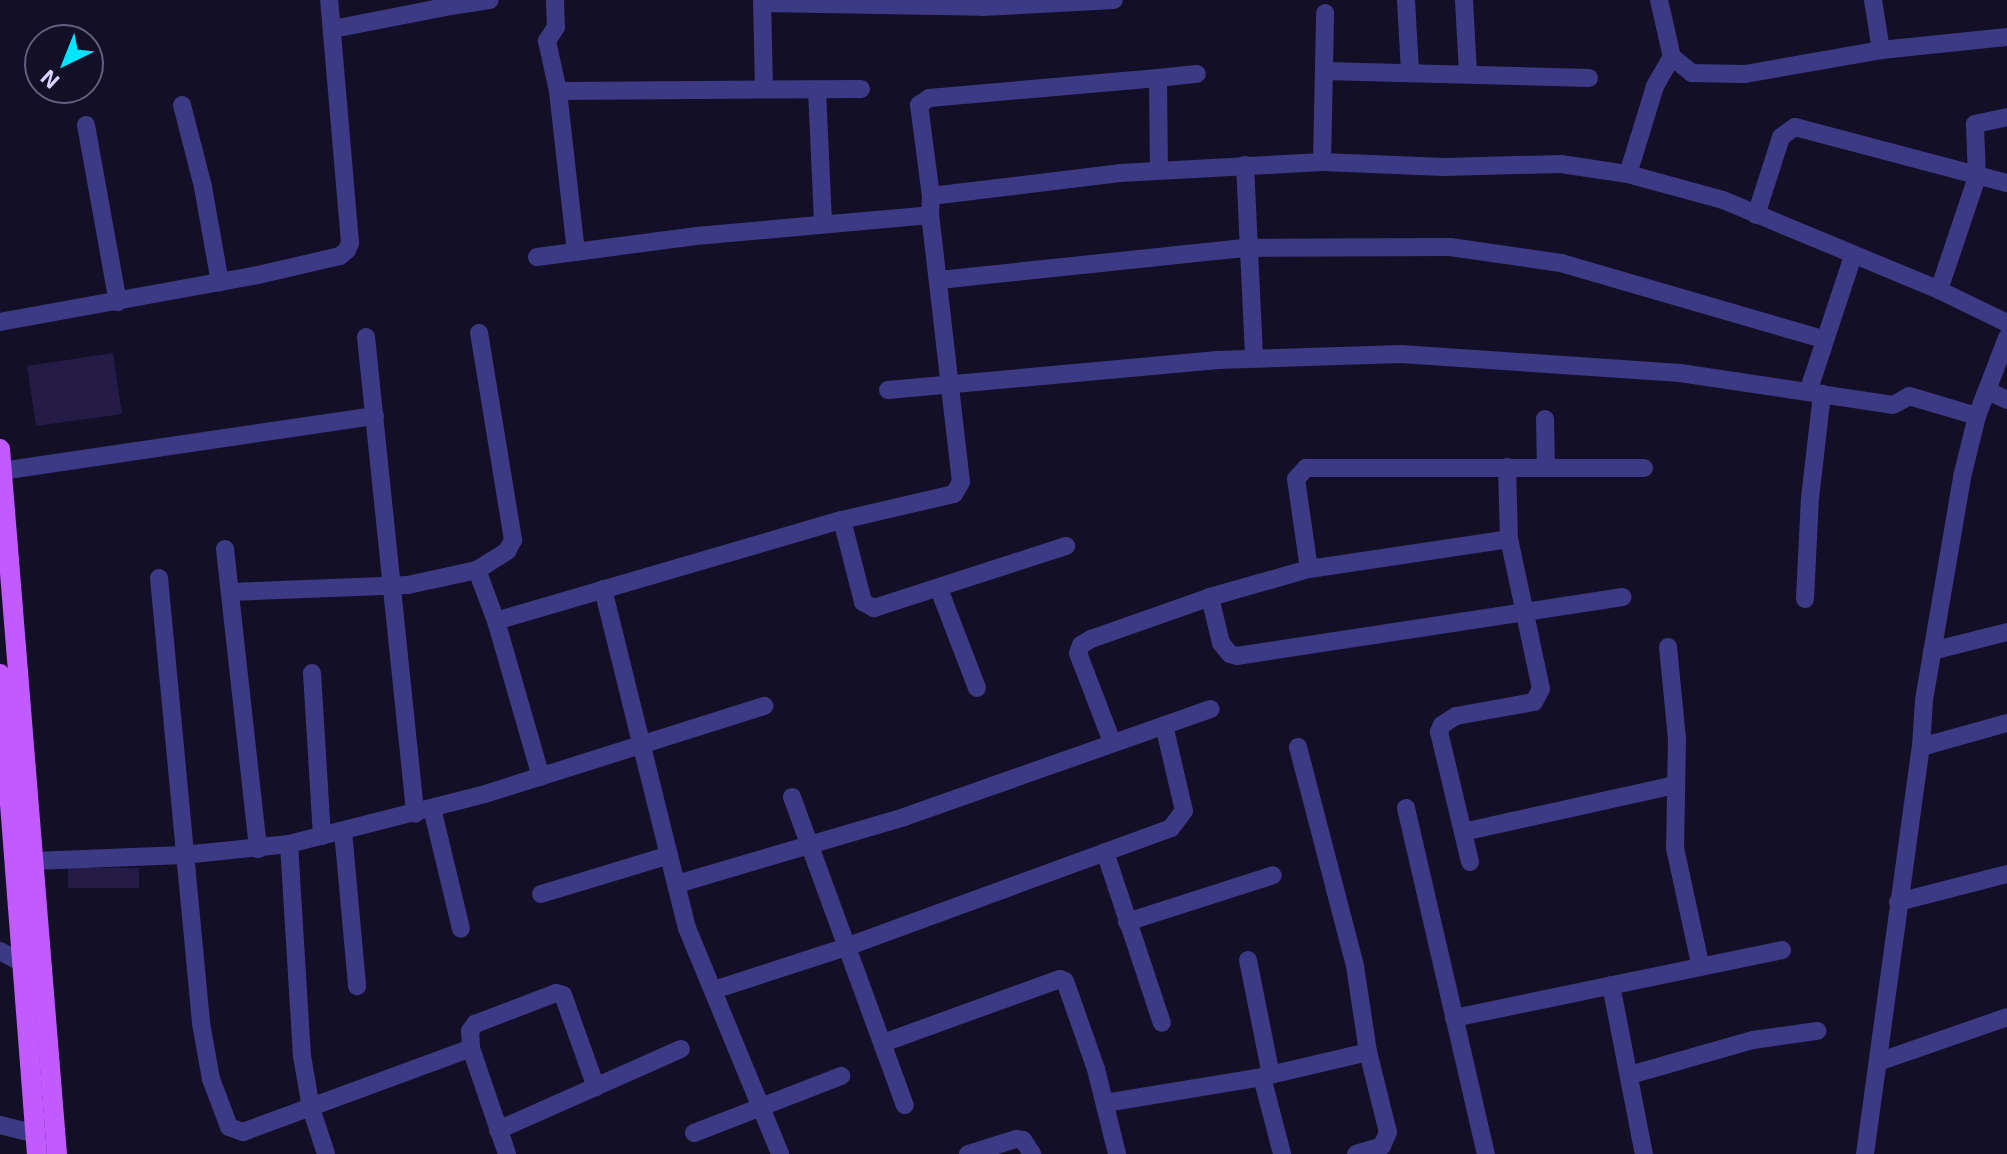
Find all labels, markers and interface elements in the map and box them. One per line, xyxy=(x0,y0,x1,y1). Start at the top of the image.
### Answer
north arrow xyxy=(24,24,104,104)
text: N xyxy=(34,65,64,95)

